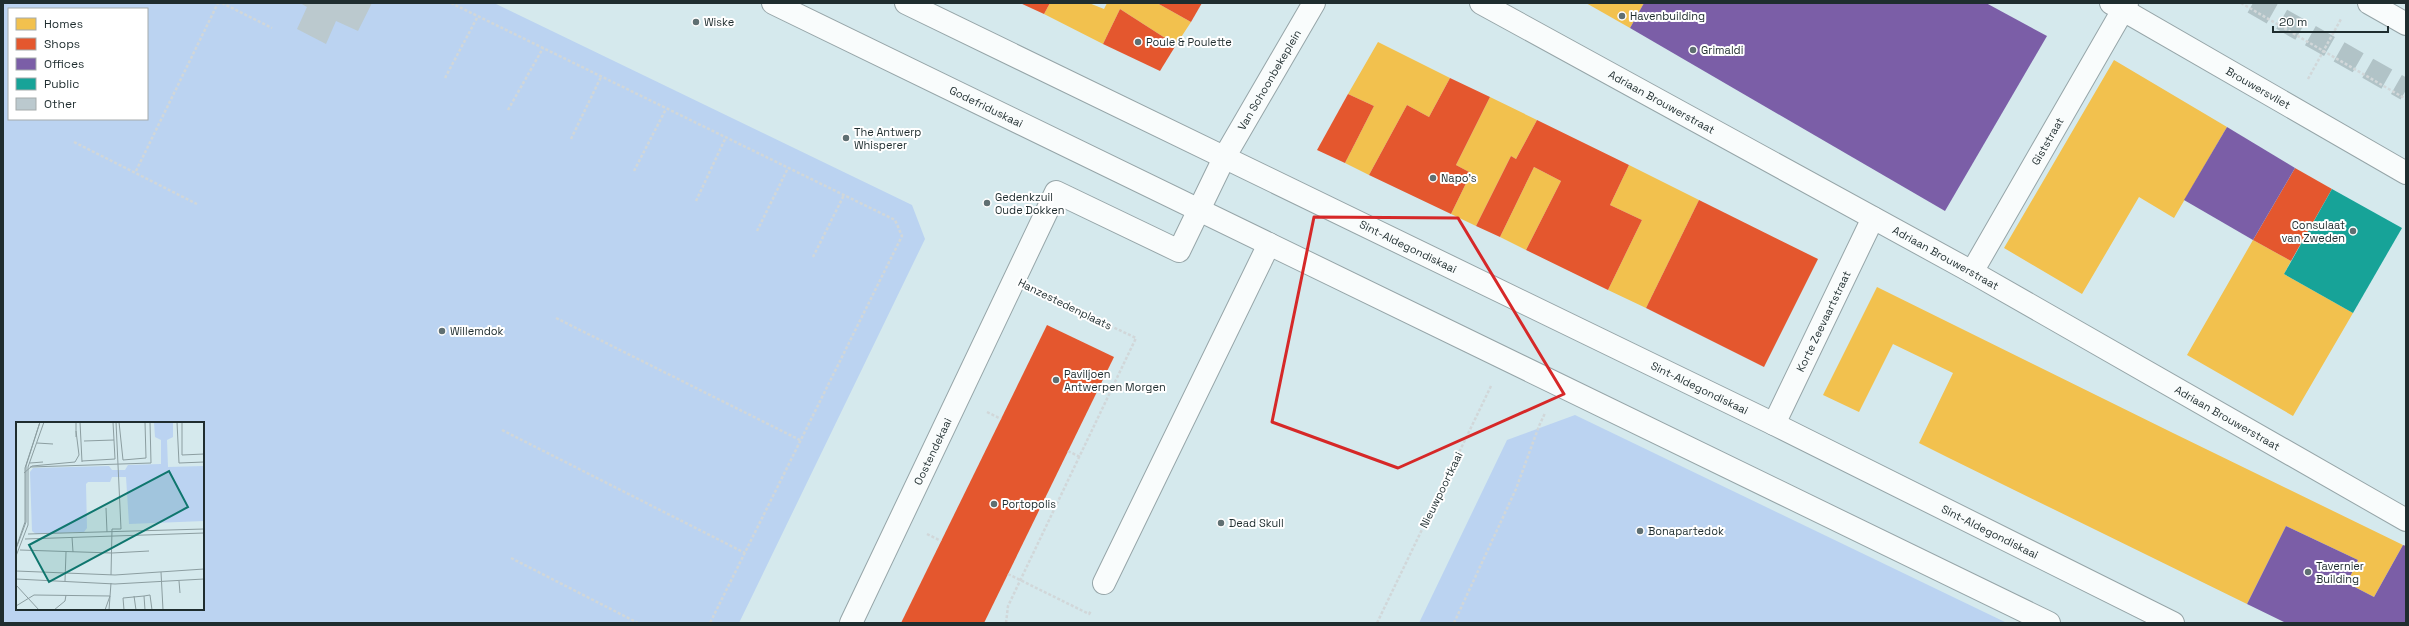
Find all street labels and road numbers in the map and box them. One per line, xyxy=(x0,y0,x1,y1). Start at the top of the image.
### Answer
street label: Van Schoonbekeplein xyxy=(1234,27,1304,133)
street label: Brouwersvliet xyxy=(2223,64,2293,112)
street label: Adriaan Brouwerstraat xyxy=(1606,67,1717,137)
street label: Godefriduskaai xyxy=(947,83,1025,130)
street label: Giststraat xyxy=(2028,115,2067,168)
street label: Sint-Aldegondiskaai xyxy=(1357,217,1459,276)
street label: Adriaan Brouwerstraat xyxy=(1890,223,2001,293)
street label: Korte Zeevaartstraat xyxy=(1793,268,1854,374)
street label: Hanzestedenplaats xyxy=(1016,275,1114,333)
street label: Sint-Aldegondiskaai xyxy=(1649,358,1751,418)
street label: Adriaan Brouwerstraat xyxy=(2172,382,2283,454)
street label: Oostendekaai xyxy=(911,415,955,487)
street label: Nieuwpoortkaai xyxy=(1416,449,1466,530)
street label: Sint-Aldegondiskaai xyxy=(1939,502,2041,562)

